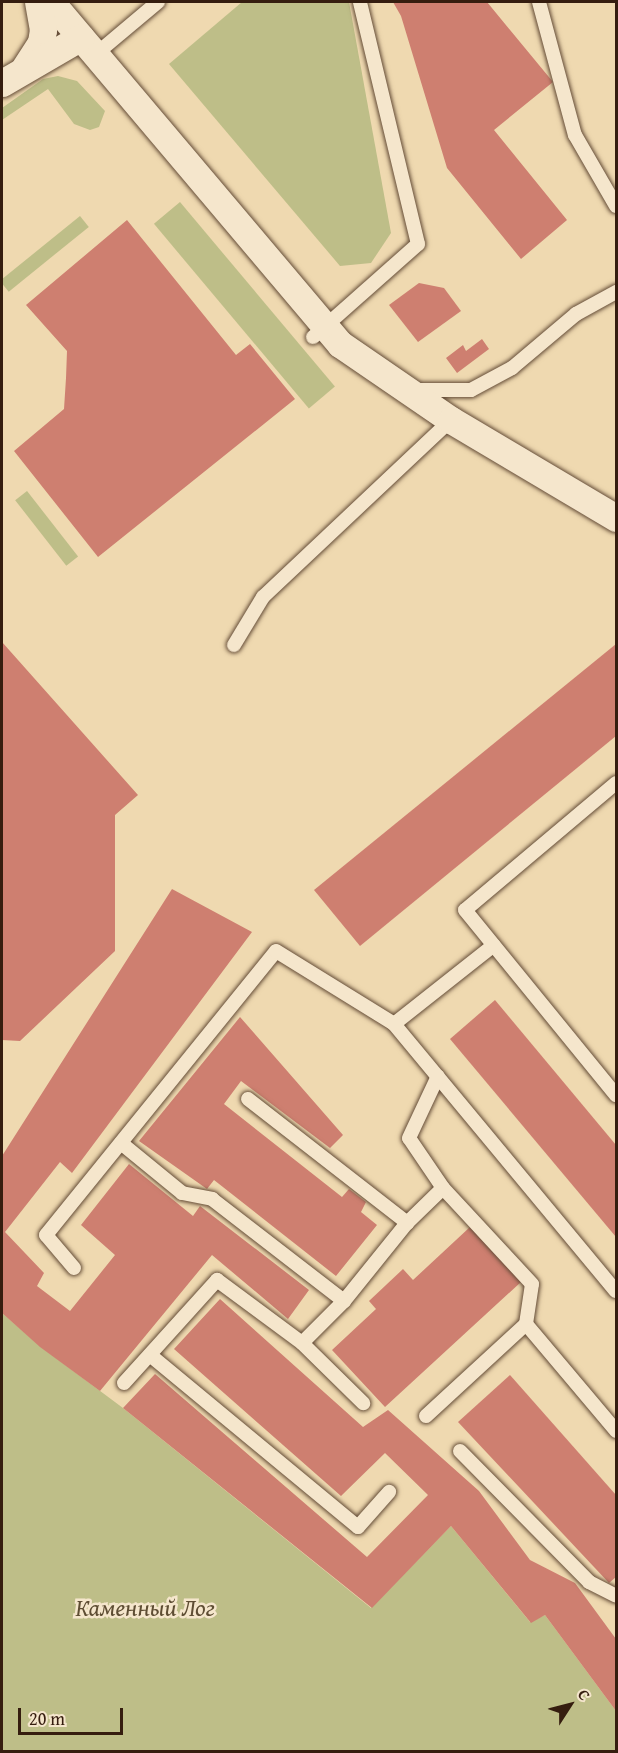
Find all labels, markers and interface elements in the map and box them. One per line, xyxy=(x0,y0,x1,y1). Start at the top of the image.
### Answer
park label: Каменный Лог xyxy=(75,1594,215,1622)
north arrow xyxy=(540,1675,600,1735)
text: С xyxy=(572,1684,597,1705)
scale bar xyxy=(21,1696,126,1734)
text: 20 m xyxy=(29,1705,65,1732)

